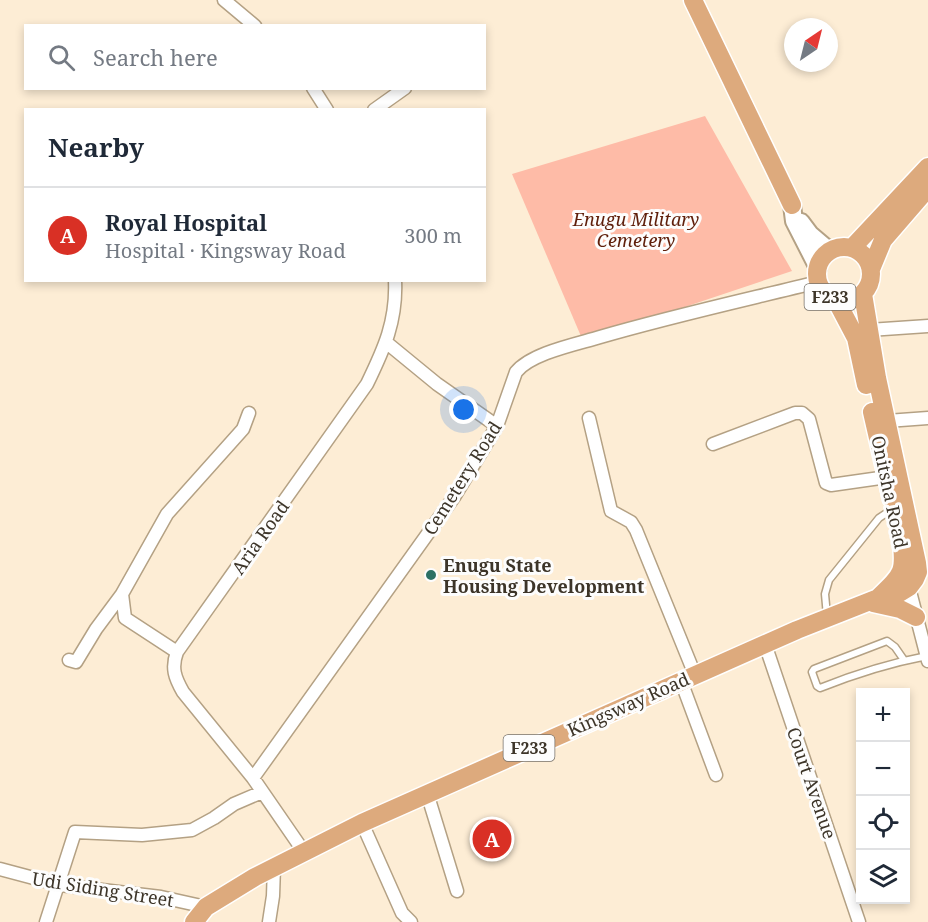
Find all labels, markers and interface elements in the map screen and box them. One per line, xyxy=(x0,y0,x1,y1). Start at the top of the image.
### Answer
north arrow xyxy=(784,18,838,72)
search box xyxy=(24,24,486,90)
icon: search xyxy=(45,41,78,74)
text: Search here xyxy=(93,42,218,72)
text: Nearby xyxy=(48,129,144,165)
text: Royal Hospital xyxy=(105,207,267,237)
park label: Enugu Military Cemetery xyxy=(572,207,699,252)
text: A xyxy=(60,222,75,249)
text: 300 m xyxy=(404,222,462,249)
text: Hospital · Kingsway Road xyxy=(105,237,346,264)
road number: F233 xyxy=(804,284,856,310)
your location xyxy=(449,395,478,424)
street label: Cemetery Road xyxy=(417,417,507,539)
street label: Onitsha Road xyxy=(866,433,914,551)
street label: Aria Road xyxy=(226,495,294,579)
place label: Enugu State Housing Development xyxy=(443,553,644,598)
marker: Enugu State Housing Development xyxy=(424,568,438,582)
street label: Kingsway Road xyxy=(563,666,693,742)
map controls xyxy=(856,688,910,904)
button: + xyxy=(856,688,910,742)
street label: Court Avenue xyxy=(782,724,842,842)
road number: F233 xyxy=(504,735,554,761)
button: − xyxy=(856,742,910,796)
button: locate xyxy=(856,796,910,850)
pin: A xyxy=(472,816,512,862)
button: layers xyxy=(856,850,910,904)
street label: Udi Siding Street xyxy=(31,866,175,912)

